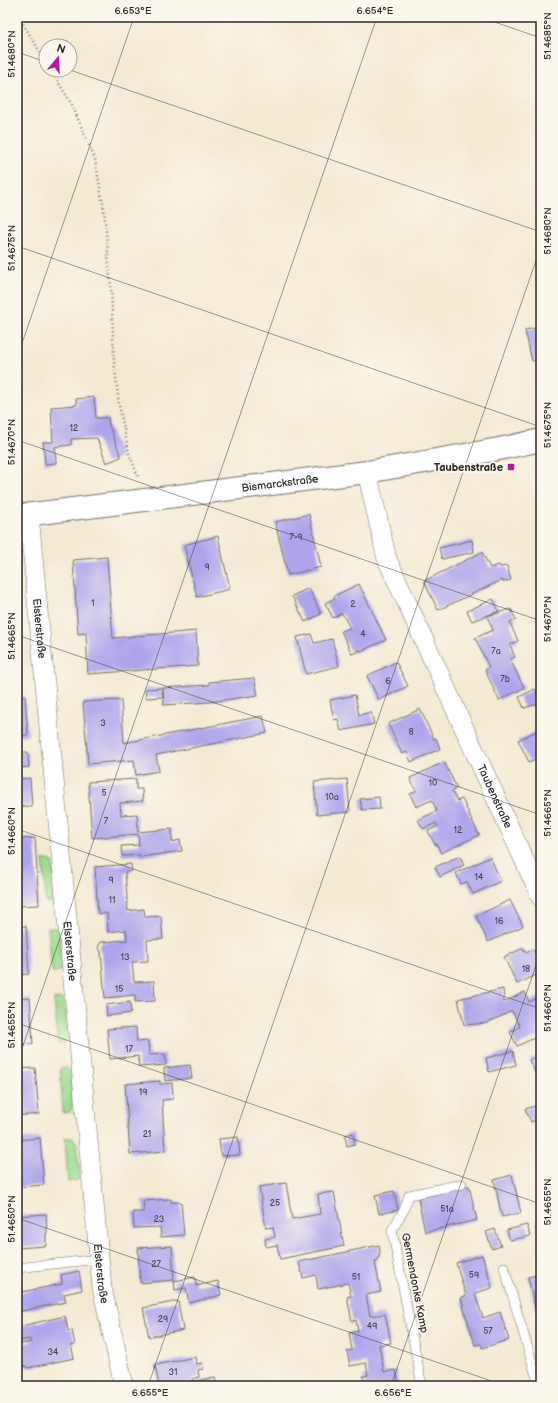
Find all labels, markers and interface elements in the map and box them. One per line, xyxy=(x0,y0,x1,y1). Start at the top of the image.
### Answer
text: 6.653°E xyxy=(114,5,152,17)
text: 6.654°E xyxy=(357,5,394,17)
text: 51.4685°N xyxy=(542,12,554,60)
text: 51.4680°N xyxy=(6,30,18,78)
north arrow xyxy=(38,38,78,78)
text: N xyxy=(55,42,67,57)
text: 51.4680°N xyxy=(542,207,554,255)
text: 51.4675°N xyxy=(6,225,18,271)
text: 51.4675°N xyxy=(542,402,554,448)
text: 51.4670°N xyxy=(6,419,18,465)
house number: 12 xyxy=(70,423,79,434)
place label: Taubenstraße xyxy=(434,461,503,474)
marker: Taubenstraße xyxy=(506,462,516,472)
street label: Bismarckstraße xyxy=(241,472,320,494)
house number: 7-9 xyxy=(290,532,302,543)
house number: 9 xyxy=(204,562,210,573)
text: 51.4670°N xyxy=(542,596,554,642)
street label: Elsterstraße xyxy=(30,598,49,660)
house number: 1 xyxy=(91,598,95,609)
house number: 2 xyxy=(350,599,356,610)
text: 51.4665°N xyxy=(6,612,18,660)
house number: 4 xyxy=(360,629,366,640)
house number: 7a xyxy=(491,646,501,657)
house number: 7b xyxy=(500,674,510,685)
house number: 6 xyxy=(385,676,391,687)
house number: 3 xyxy=(100,718,106,729)
house number: 8 xyxy=(408,727,414,738)
street label: Taubenstraße xyxy=(475,762,515,830)
house number: 10 xyxy=(429,778,437,789)
house number: 5 xyxy=(101,788,107,799)
text: 51.4665°N xyxy=(542,789,554,837)
house number: 10a xyxy=(325,792,339,803)
text: 51.4660°N xyxy=(6,807,18,855)
house number: 7 xyxy=(104,816,109,827)
house number: 12 xyxy=(454,825,463,836)
house number: 14 xyxy=(475,872,484,883)
house number: 9 xyxy=(108,875,114,886)
house number: 11 xyxy=(109,895,115,906)
house number: 16 xyxy=(495,916,504,927)
street label: Elsterstraße xyxy=(61,920,80,982)
house number: 13 xyxy=(120,952,130,963)
house number: 18 xyxy=(522,964,530,975)
house number: 15 xyxy=(115,984,123,995)
text: 51.4660°N xyxy=(542,984,554,1032)
text: 51.4655°N xyxy=(6,1001,18,1049)
house number: 17 xyxy=(125,1044,134,1055)
house number: 19 xyxy=(139,1087,147,1098)
house number: 21 xyxy=(143,1129,151,1140)
text: 51.4655°N xyxy=(542,1178,554,1226)
text: 51.4650°N xyxy=(6,1195,18,1243)
house number: 25 xyxy=(270,1198,280,1209)
house number: 51a xyxy=(440,1204,454,1215)
house number: 23 xyxy=(154,1214,165,1225)
street label: Germendonks Kamp xyxy=(399,1232,431,1334)
street label: Elsterstraße xyxy=(91,1243,112,1305)
house number: 27 xyxy=(151,1259,161,1270)
house number: 59 xyxy=(469,1270,479,1281)
house number: 51 xyxy=(352,1272,360,1283)
house number: 29 xyxy=(158,1314,168,1325)
house number: 49 xyxy=(367,1321,377,1332)
house number: 57 xyxy=(483,1326,493,1337)
house number: 34 xyxy=(47,1347,59,1358)
house number: 31 xyxy=(168,1367,178,1378)
text: 6.655°E xyxy=(132,1387,169,1399)
text: 6.656°E xyxy=(374,1387,412,1399)

